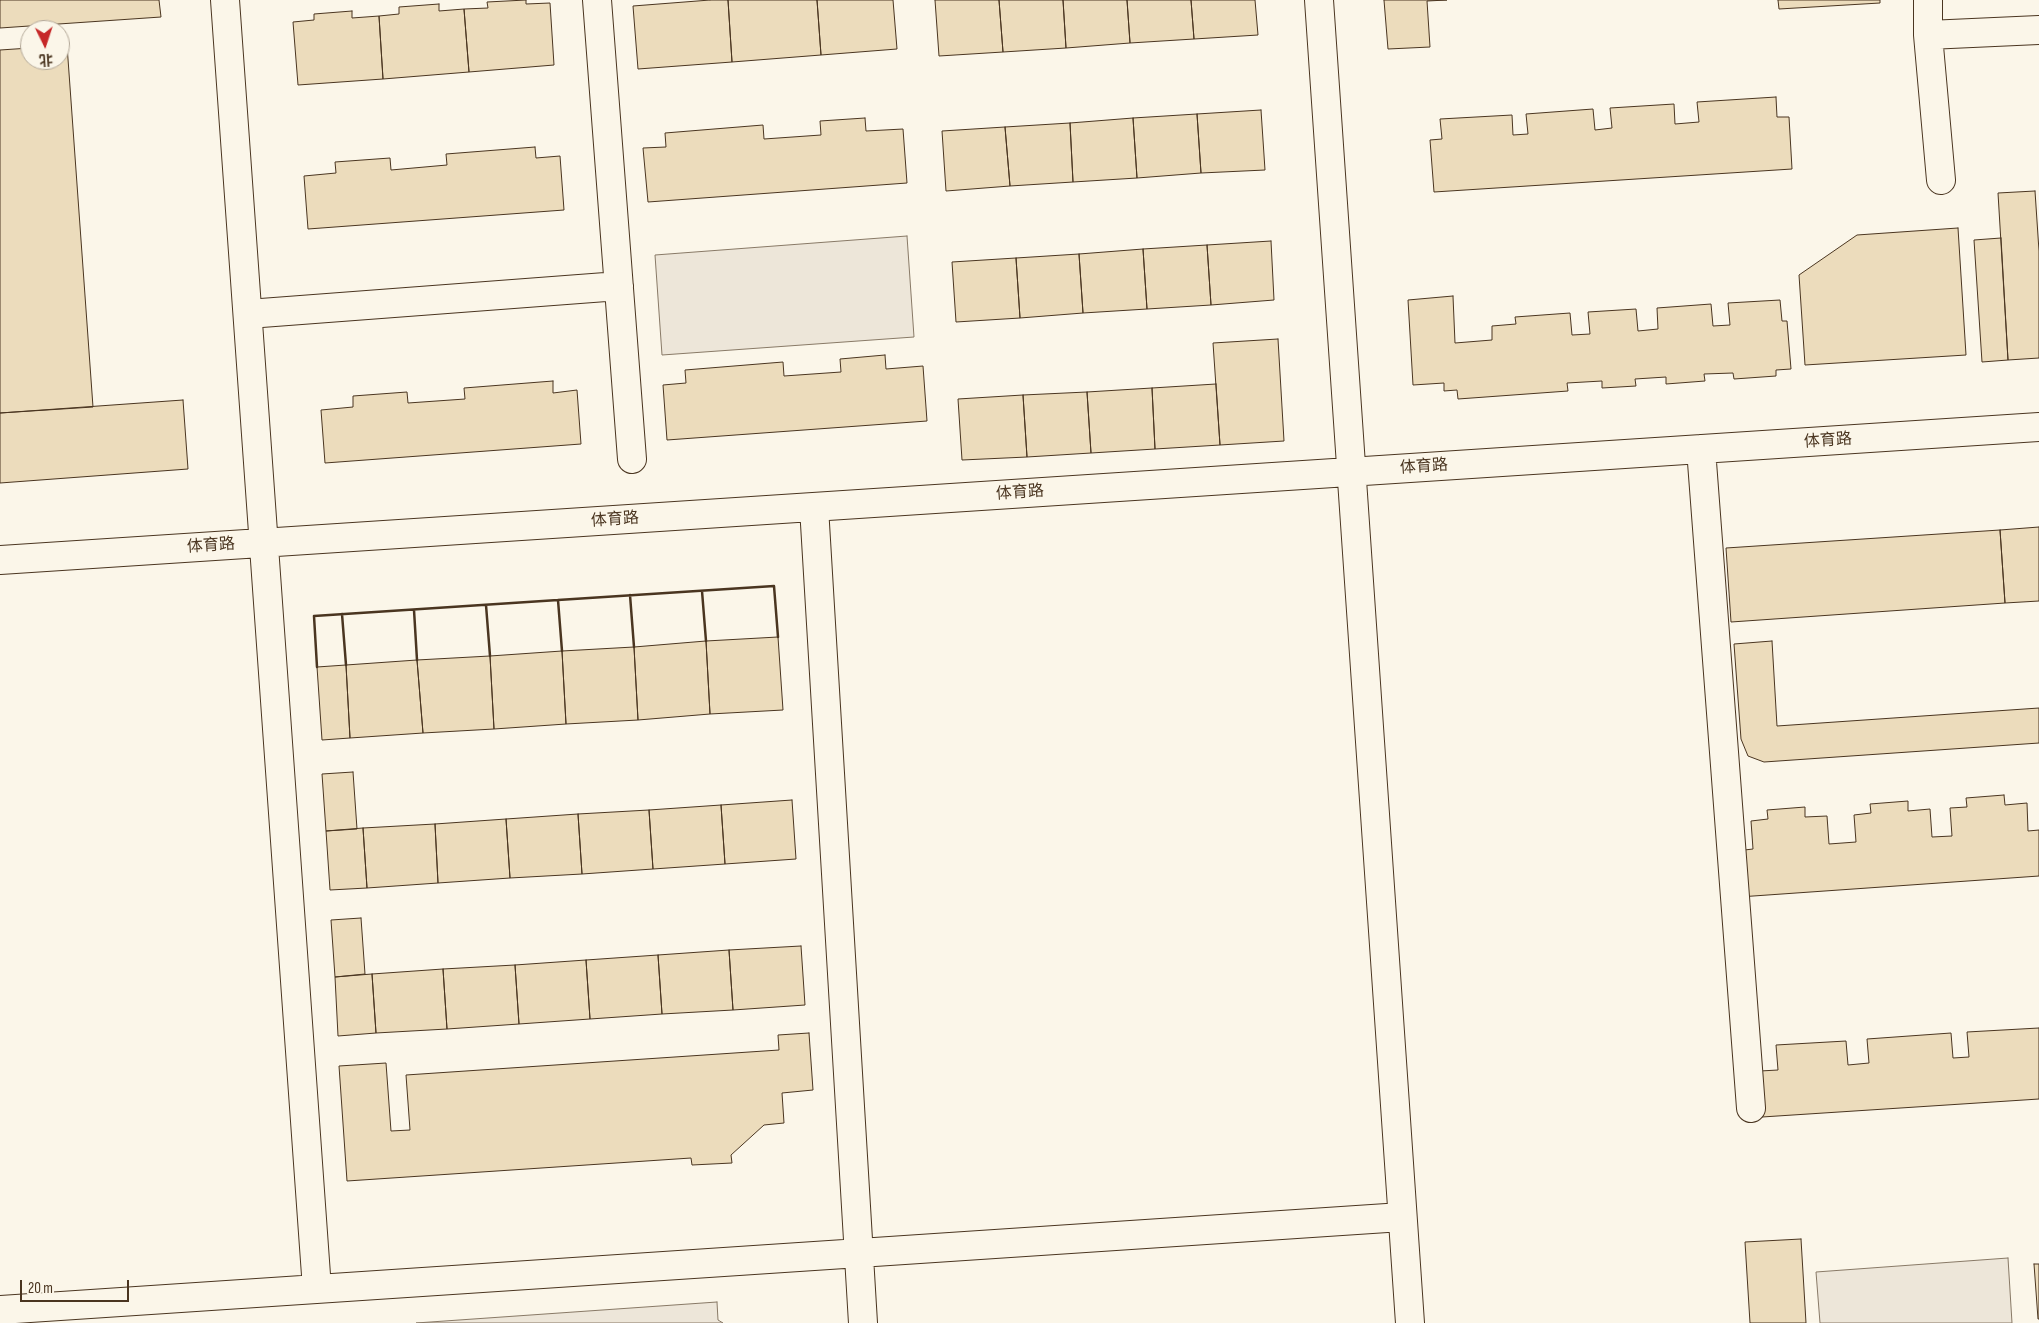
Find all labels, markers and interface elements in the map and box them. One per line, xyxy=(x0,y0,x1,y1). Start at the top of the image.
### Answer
north arrow xyxy=(20,20,70,70)
text: 北 xyxy=(38,50,54,68)
street label: 体育路 xyxy=(1803,430,1853,452)
street label: 体育路 xyxy=(1399,456,1449,478)
street label: 体育路 xyxy=(995,482,1045,504)
street label: 体育路 xyxy=(590,509,640,531)
street label: 体育路 xyxy=(186,535,236,557)
scale bar xyxy=(22,1270,131,1302)
text: 20 m xyxy=(28,1279,53,1298)

